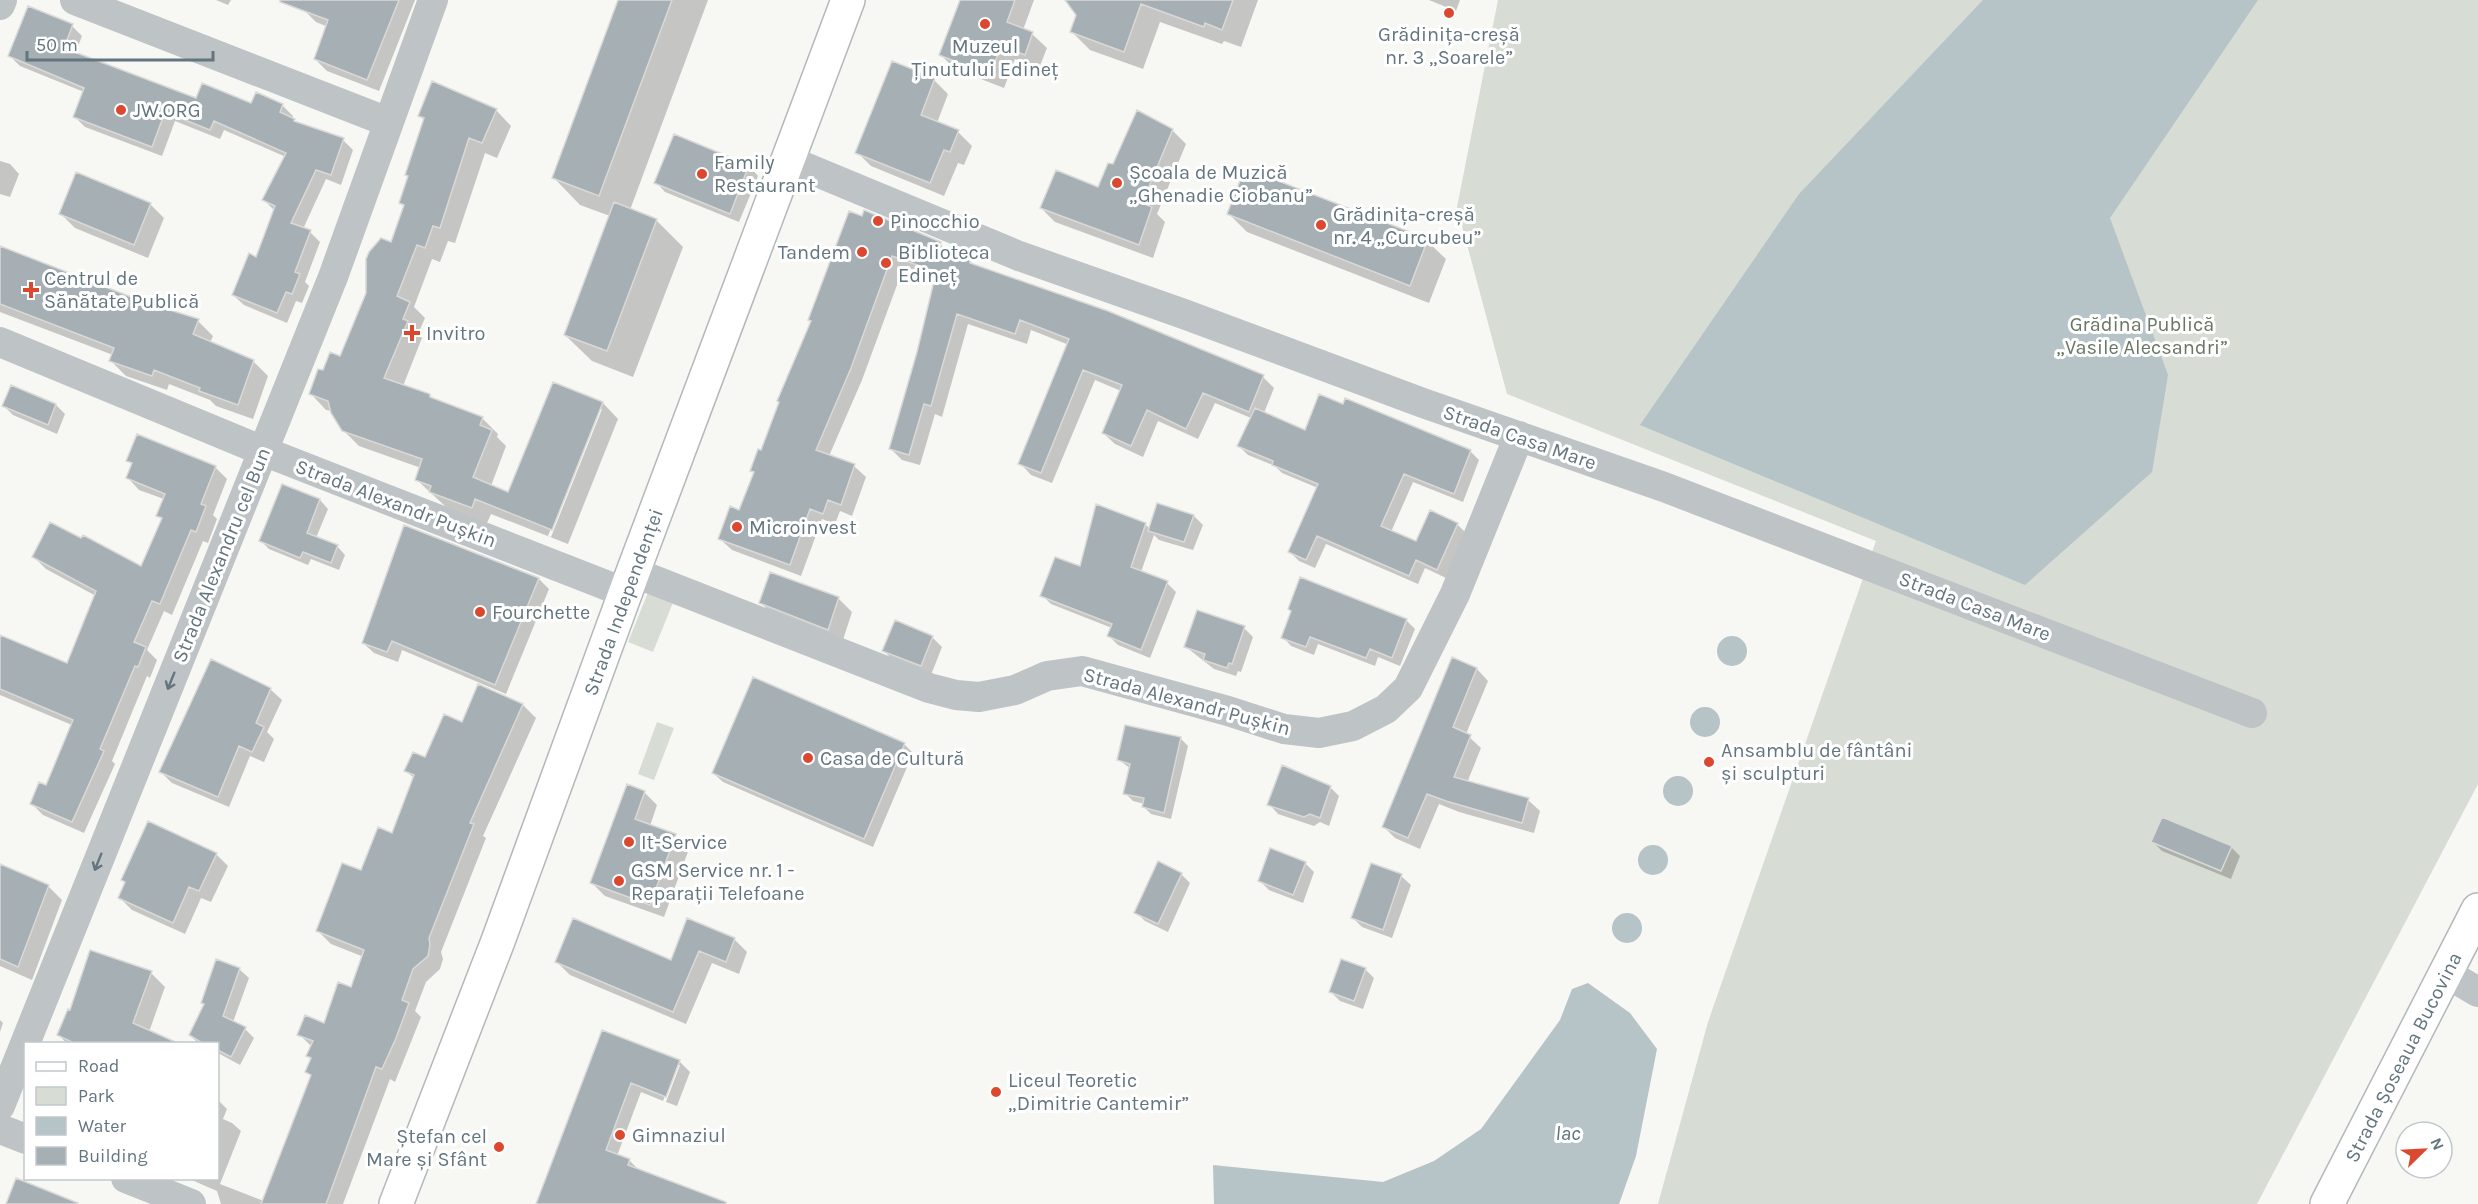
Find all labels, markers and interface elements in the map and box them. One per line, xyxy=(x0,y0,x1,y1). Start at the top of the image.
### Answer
marker: Grădinița-creșă nr. 3 „Soarele” xyxy=(1442,6,1456,20)
marker: Muzeul Ținutului Edineț xyxy=(978,17,992,31)
place label: Grădinița-creșă nr. 3 „Soarele” xyxy=(1378,23,1520,69)
scale bar xyxy=(27,24,213,62)
text: 50 m xyxy=(36,34,78,56)
place label: Muzeul Ținutului Edineț xyxy=(911,35,1059,81)
place label: JW.ORG xyxy=(133,99,201,122)
marker: JW.ORG xyxy=(114,103,128,117)
place label: Family Restaurant xyxy=(714,151,816,197)
place label: Școala de Muzică „Ghenadie Ciobanu” xyxy=(1129,161,1313,207)
marker: Family Restaurant xyxy=(695,167,709,181)
marker: Școala de Muzică „Ghenadie Ciobanu” xyxy=(1110,176,1124,190)
place label: Grădinița-creșă nr. 4 „Curcubeu” xyxy=(1333,203,1481,249)
place label: Pinocchio xyxy=(890,210,980,233)
marker: Pinocchio xyxy=(871,214,885,228)
marker: Grădinița-creșă nr. 4 „Curcubeu” xyxy=(1314,218,1328,232)
place label: Tandem xyxy=(778,241,850,264)
place label: Biblioteca Edineț xyxy=(898,241,990,287)
marker: Tandem xyxy=(855,245,869,259)
marker: Biblioteca Edineț xyxy=(879,256,893,270)
place label: Centrul de Sănătate Publică xyxy=(44,267,199,313)
marker: Centrul de Sănătate Publică xyxy=(22,281,40,299)
park label: Grădina Publică „Vasile Alecsandri” xyxy=(2056,313,2228,359)
place label: Invitro xyxy=(426,322,485,345)
marker: Invitro xyxy=(403,324,421,342)
street label: Strada Casa Mare xyxy=(1440,400,1599,474)
street label: Strada Alexandru cel Bun xyxy=(168,444,275,666)
street label: Strada Alexandr Pușkin xyxy=(292,455,499,552)
street label: Strada Independenței xyxy=(579,506,668,699)
place label: Microinvest xyxy=(749,516,857,539)
marker: Microinvest xyxy=(730,520,744,534)
street label: Strada Casa Mare xyxy=(1896,567,2054,646)
place label: Fourchette xyxy=(492,601,590,624)
marker: Fourchette xyxy=(473,605,487,619)
street label: Strada Alexandr Pușkin xyxy=(1081,663,1293,740)
one-way arrow xyxy=(165,671,176,690)
place label: Ansamblu de fântâni și sculpturi xyxy=(1721,739,1912,785)
place label: Casa de Cultură xyxy=(820,747,964,770)
marker: Casa de Cultură xyxy=(801,751,815,765)
marker: Ansamblu de fântâni și sculpturi xyxy=(1702,755,1716,769)
place label: It-Service xyxy=(641,831,727,854)
marker: It-Service xyxy=(622,835,636,849)
one-way arrow xyxy=(92,852,103,871)
place label: GSM Service nr. 1 - Reparații Telefoane xyxy=(631,859,804,905)
marker: GSM Service nr. 1 - Reparații Telefoane xyxy=(612,874,626,888)
street label: Strada Șoseaua Bucovina xyxy=(2340,948,2467,1166)
legend xyxy=(24,1042,219,1180)
text: Road xyxy=(78,1055,119,1077)
place label: Liceul Teoretic „Dimitrie Cantemir” xyxy=(1008,1069,1189,1115)
text: Park xyxy=(78,1085,115,1107)
marker: Liceul Teoretic „Dimitrie Cantemir” xyxy=(989,1085,1003,1099)
text: Water xyxy=(78,1115,126,1137)
north arrow xyxy=(2394,1120,2454,1180)
water label: lac xyxy=(1555,1121,1581,1145)
place label: Gimnaziul xyxy=(632,1124,726,1147)
place label: Ștefan cel Mare și Sfânt xyxy=(366,1125,487,1171)
marker: Gimnaziul xyxy=(613,1128,627,1142)
text: N xyxy=(2426,1135,2448,1153)
marker: Ștefan cel Mare și Sfânt xyxy=(492,1140,506,1154)
text: Building xyxy=(78,1145,148,1167)

